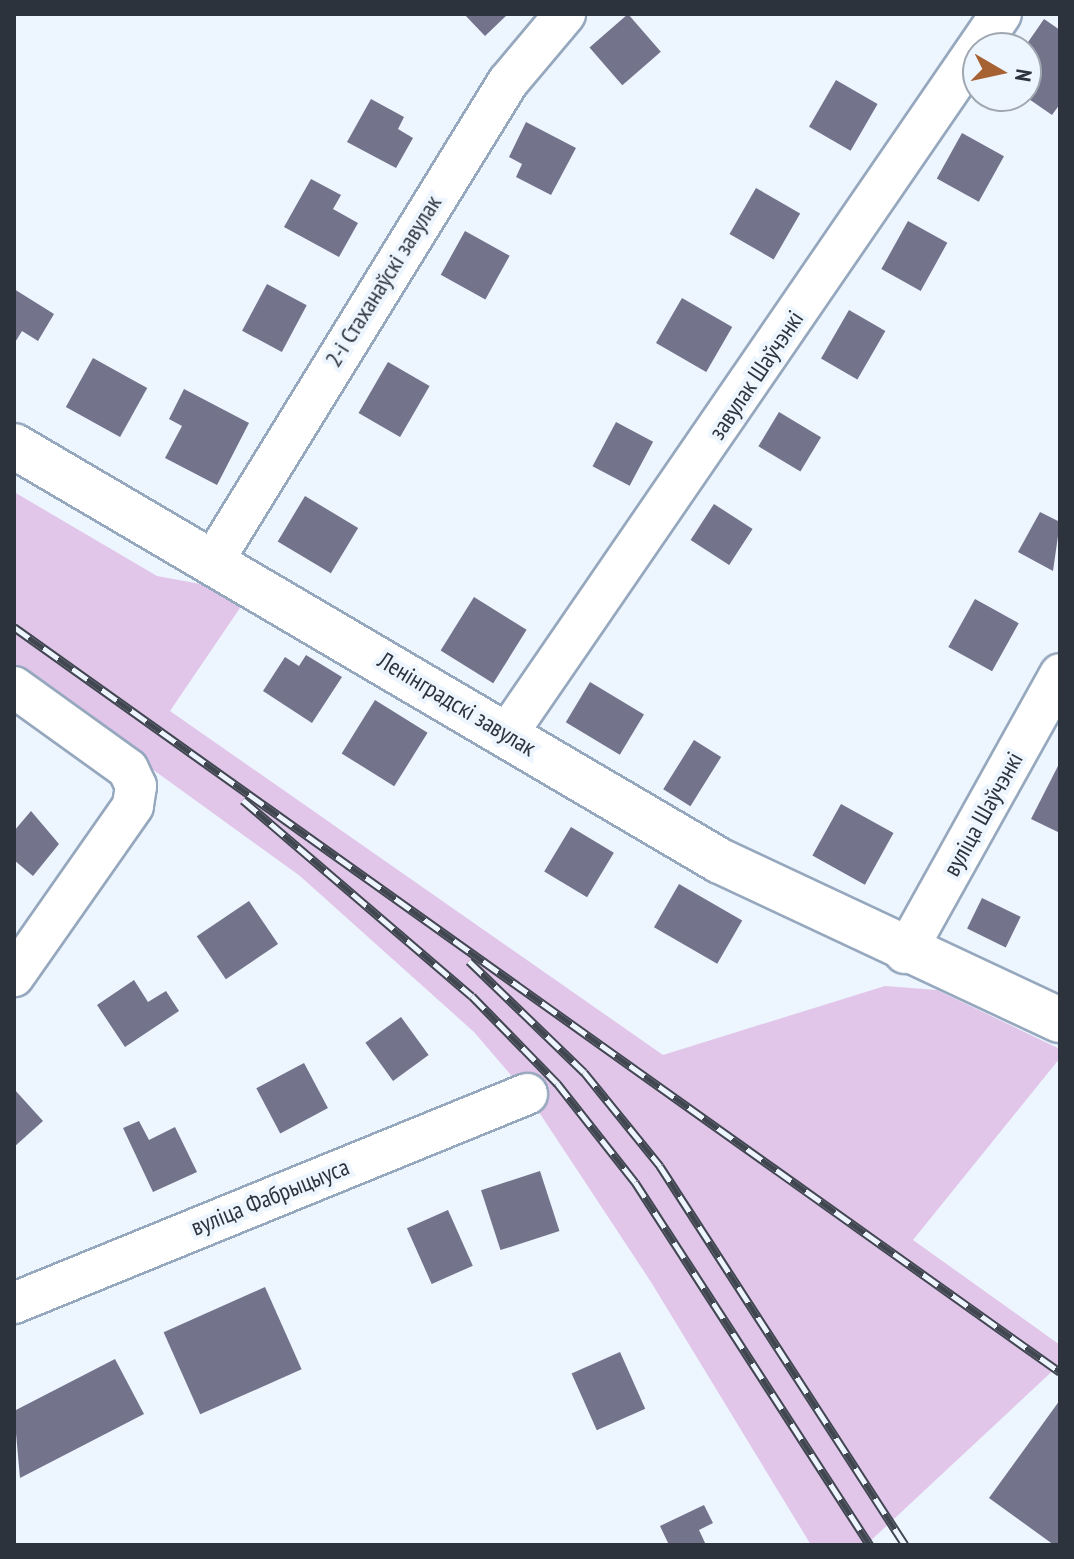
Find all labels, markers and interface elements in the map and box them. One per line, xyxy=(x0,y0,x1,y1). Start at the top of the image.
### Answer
north arrow xyxy=(962,32,1042,112)
text: N xyxy=(1009,67,1038,83)
street label: 2-і Стаханаўскі завулак xyxy=(319,190,447,372)
street label: завулак Шаўчэнкі xyxy=(702,305,810,445)
street label: Ленінградскі завулак xyxy=(373,646,541,762)
street label: вуліца Шаўчэнкі xyxy=(937,747,1029,881)
street label: вуліца Фабрыцыуса xyxy=(187,1152,353,1242)

